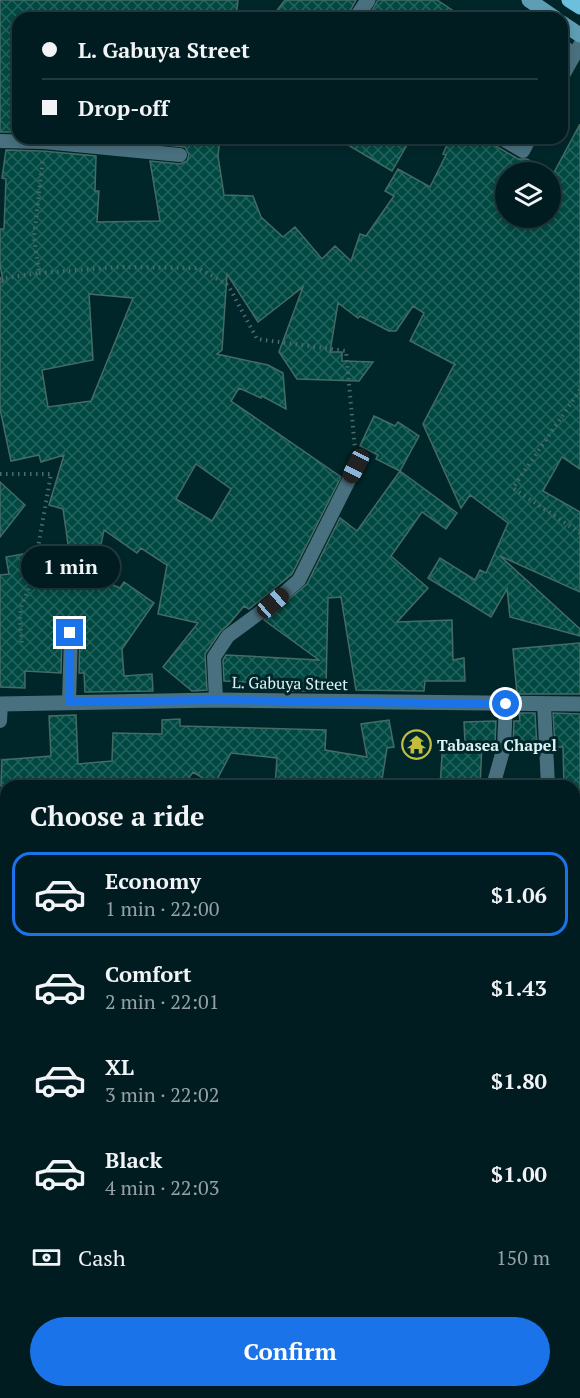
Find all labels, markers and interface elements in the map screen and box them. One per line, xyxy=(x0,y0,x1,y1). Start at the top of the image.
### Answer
text: L. Gabuya Street xyxy=(78,35,250,64)
text: Drop-off xyxy=(78,93,169,122)
map controls xyxy=(495,162,561,228)
button: layers xyxy=(495,162,561,228)
car xyxy=(340,446,372,486)
callout: 1 min xyxy=(20,546,119,588)
text: 1 min xyxy=(43,553,98,580)
car xyxy=(254,584,292,622)
route end xyxy=(56,619,83,646)
street label: L. Gabuya Street xyxy=(232,671,348,695)
route start xyxy=(492,690,519,717)
temple icon: Tabasea Chapel xyxy=(400,729,432,761)
place label: Tabasea Chapel xyxy=(437,734,557,756)
text: Choose a ride xyxy=(30,798,205,834)
text: Economy xyxy=(105,866,201,895)
icon: car xyxy=(33,867,87,921)
text: $1.06 xyxy=(491,880,547,909)
text: 1 min · 22:00 xyxy=(105,895,219,922)
text: Comfort xyxy=(105,959,191,988)
icon: car xyxy=(33,960,87,1014)
text: $1.43 xyxy=(491,973,547,1002)
text: 2 min · 22:01 xyxy=(105,988,219,1015)
text: XL xyxy=(105,1052,134,1081)
icon: car xyxy=(33,1053,87,1107)
text: $1.80 xyxy=(491,1066,547,1095)
text: 3 min · 22:02 xyxy=(105,1081,219,1108)
text: Black xyxy=(105,1145,162,1174)
icon: car xyxy=(33,1146,87,1200)
text: $1.00 xyxy=(491,1159,547,1188)
text: 4 min · 22:03 xyxy=(105,1174,219,1201)
icon: cash xyxy=(30,1241,63,1274)
text: Cash xyxy=(78,1243,126,1272)
text: 150 m xyxy=(496,1244,550,1271)
button: Confirm xyxy=(30,1317,550,1386)

